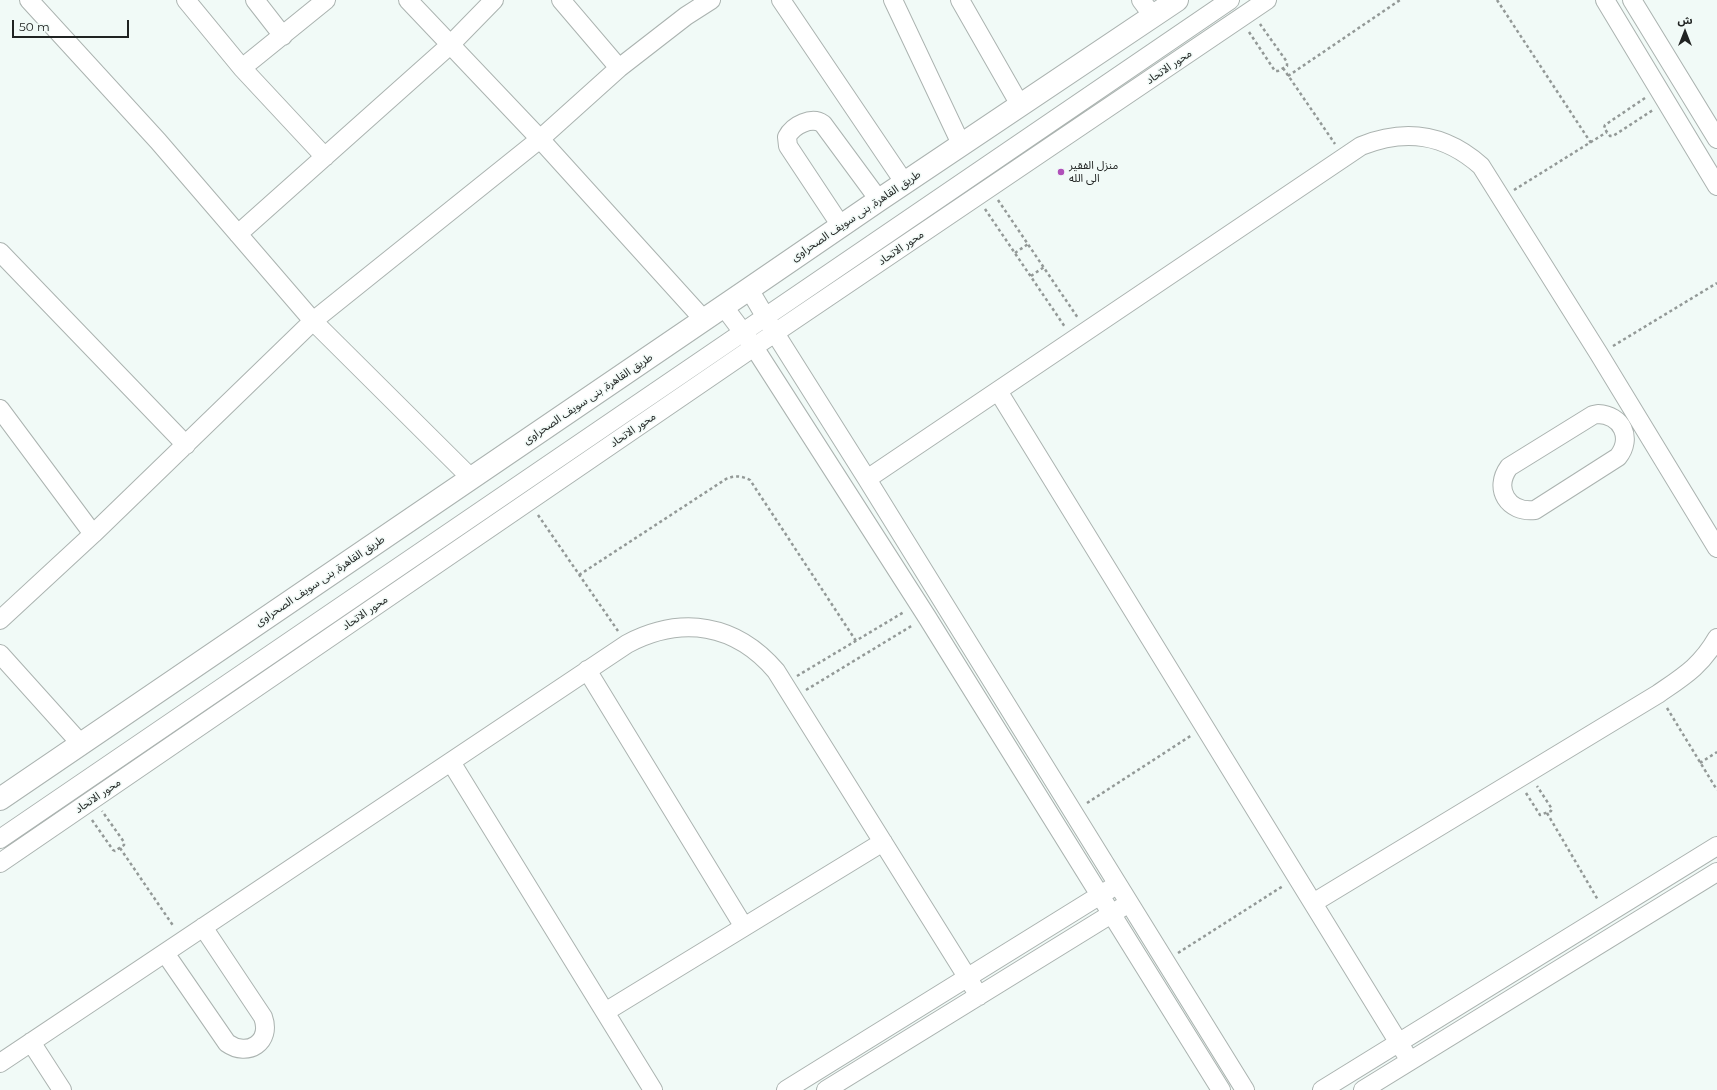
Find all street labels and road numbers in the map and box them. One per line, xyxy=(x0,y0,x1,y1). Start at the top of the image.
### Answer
street label: محور الاتحاد xyxy=(1143,47,1195,87)
street label: طريق القاهرة, بنى سويف الصحراوى xyxy=(789,168,923,264)
street label: محور الاتحاد xyxy=(875,228,927,268)
street label: طريق القاهرة, بنى سويف الصحراوى xyxy=(521,351,655,447)
street label: محور الاتحاد xyxy=(607,410,659,450)
street label: طريق القاهرة, بنى سويف الصحراوى xyxy=(253,533,387,629)
street label: محور الاتحاد xyxy=(339,593,391,633)
street label: محور الاتحاد xyxy=(72,776,124,816)

